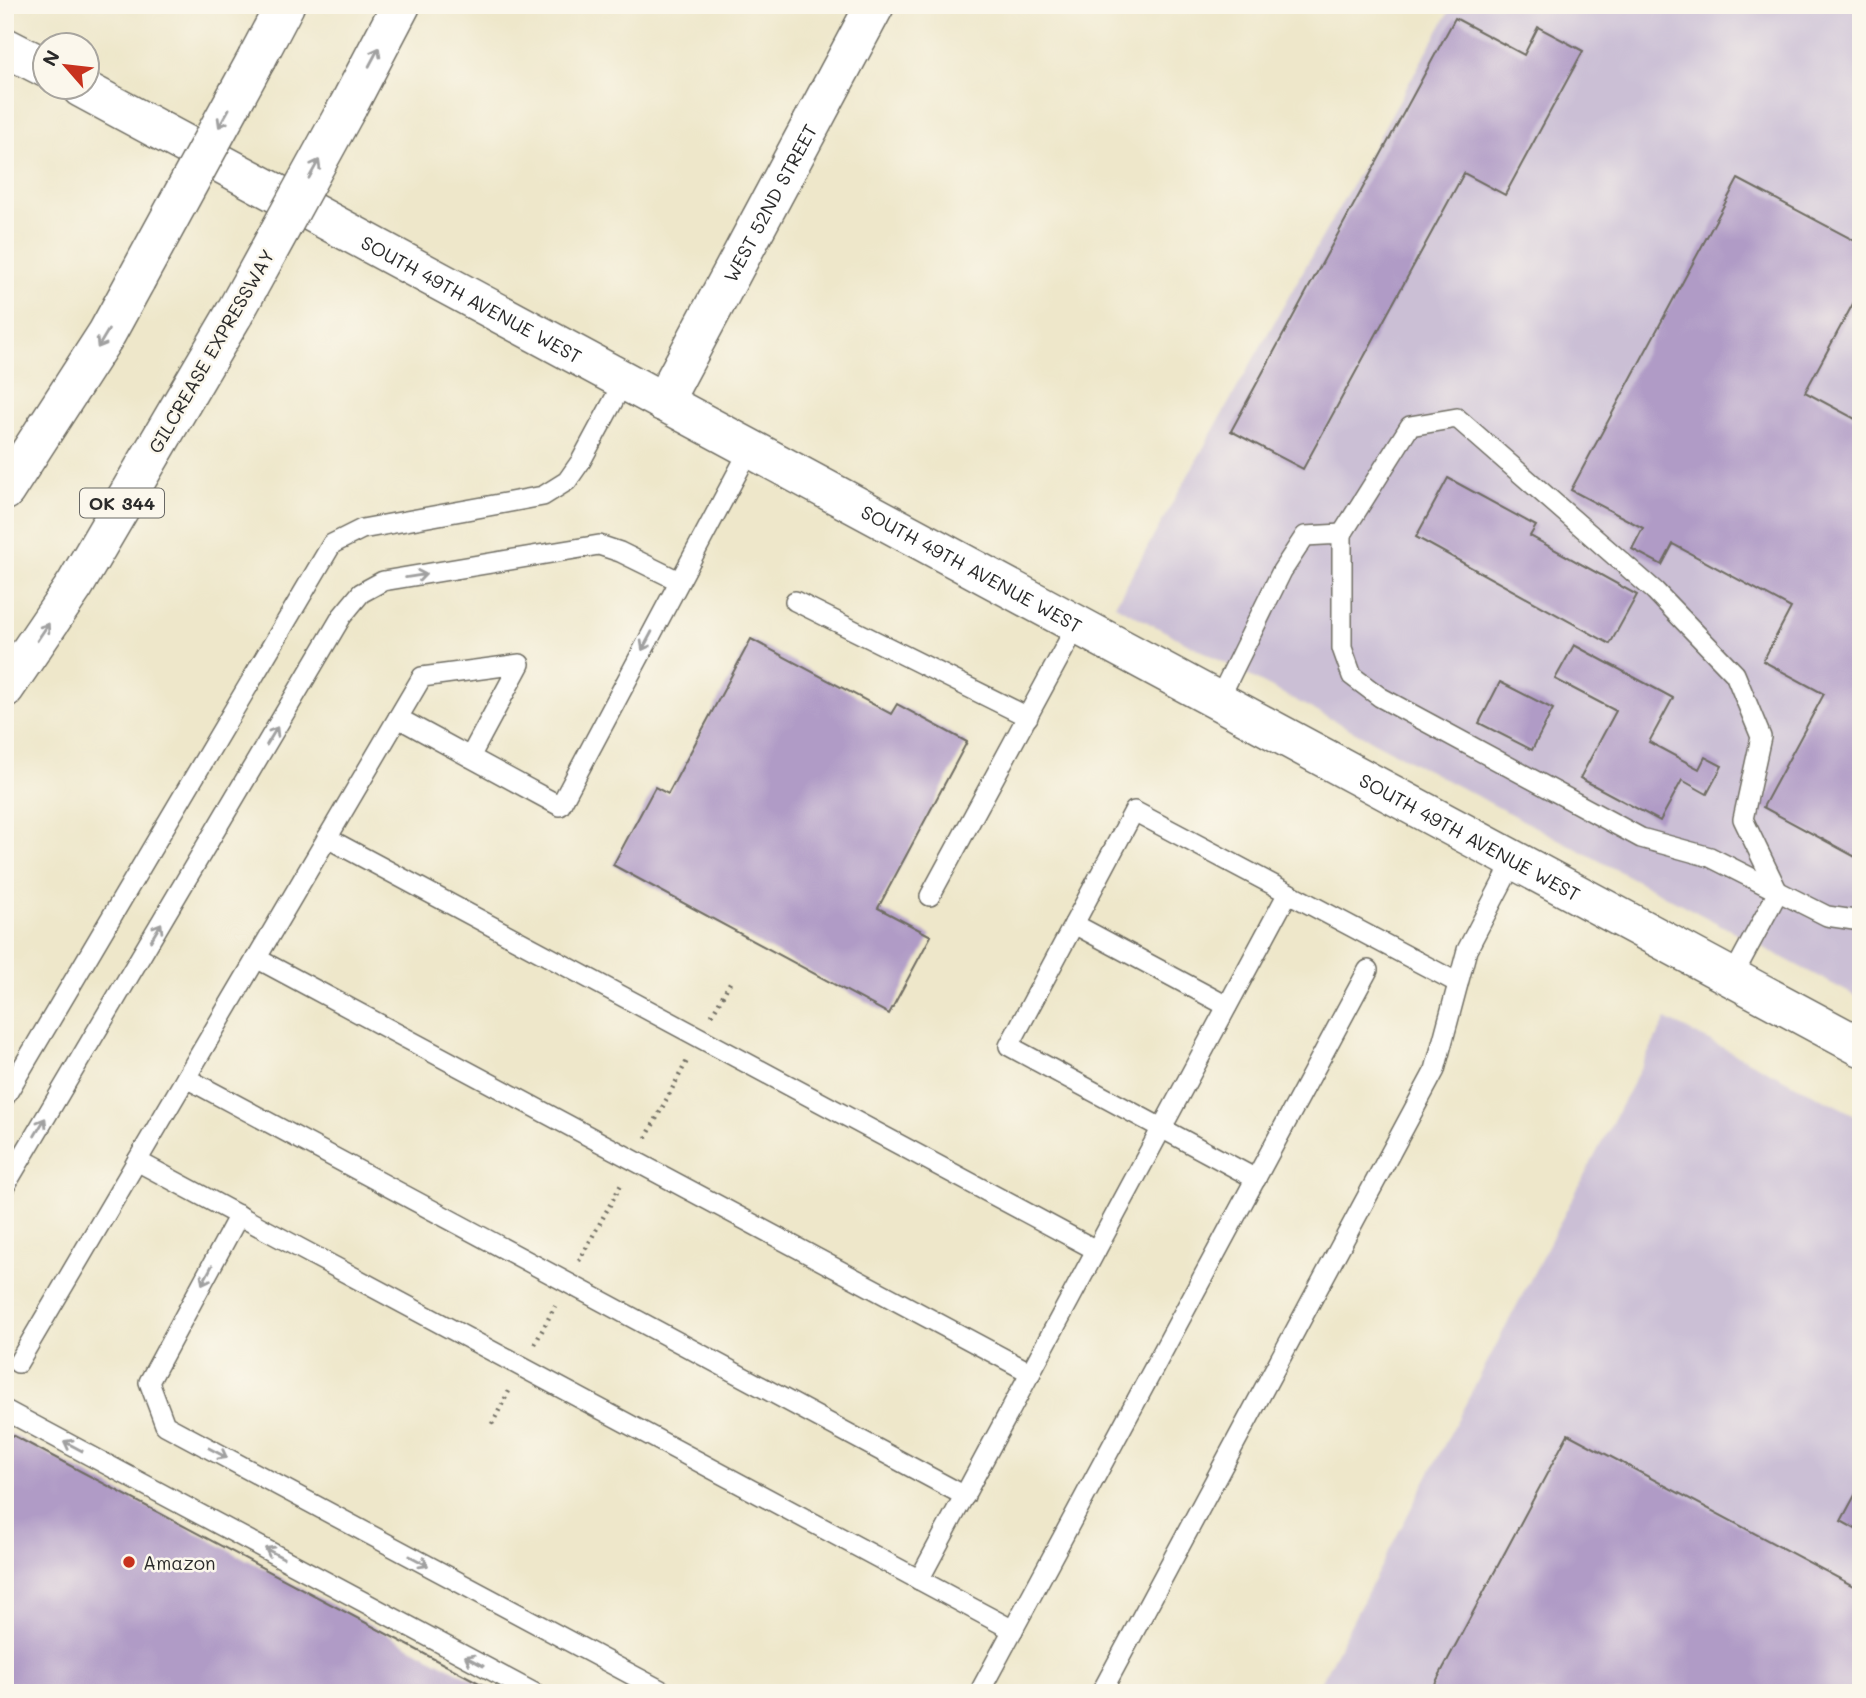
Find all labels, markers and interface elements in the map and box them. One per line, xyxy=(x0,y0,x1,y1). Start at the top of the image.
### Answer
north arrow xyxy=(32,32,102,102)
text: N xyxy=(36,46,65,70)
one-way arrow xyxy=(368,47,381,68)
one-way arrow xyxy=(217,107,231,127)
street label: WEST 52ND STREET xyxy=(717,119,822,286)
one-way arrow xyxy=(307,159,321,179)
street label: SOUTH 49TH AVENUE WEST xyxy=(357,229,587,368)
street label: GILCREASE EXPRESSWAY xyxy=(142,244,280,458)
one-way arrow xyxy=(95,329,109,349)
road number: OK 344 xyxy=(80,489,164,518)
street label: SOUTH 49TH AVENUE WEST xyxy=(857,498,1087,638)
one-way arrow xyxy=(405,569,427,582)
one-way arrow xyxy=(36,622,50,642)
one-way arrow xyxy=(640,630,653,651)
one-way arrow xyxy=(265,726,279,746)
street label: SOUTH 49TH AVENUE WEST xyxy=(1355,767,1585,906)
one-way arrow xyxy=(149,922,163,942)
one-way arrow xyxy=(33,1118,47,1138)
one-way arrow xyxy=(199,1265,213,1285)
one-way arrow xyxy=(63,1439,84,1452)
one-way arrow xyxy=(208,1446,228,1460)
one-way arrow xyxy=(264,1546,284,1560)
place label: Amazon xyxy=(143,1550,216,1575)
marker: Amazon xyxy=(121,1554,137,1570)
one-way arrow xyxy=(408,1554,429,1568)
one-way arrow xyxy=(464,1653,485,1667)

